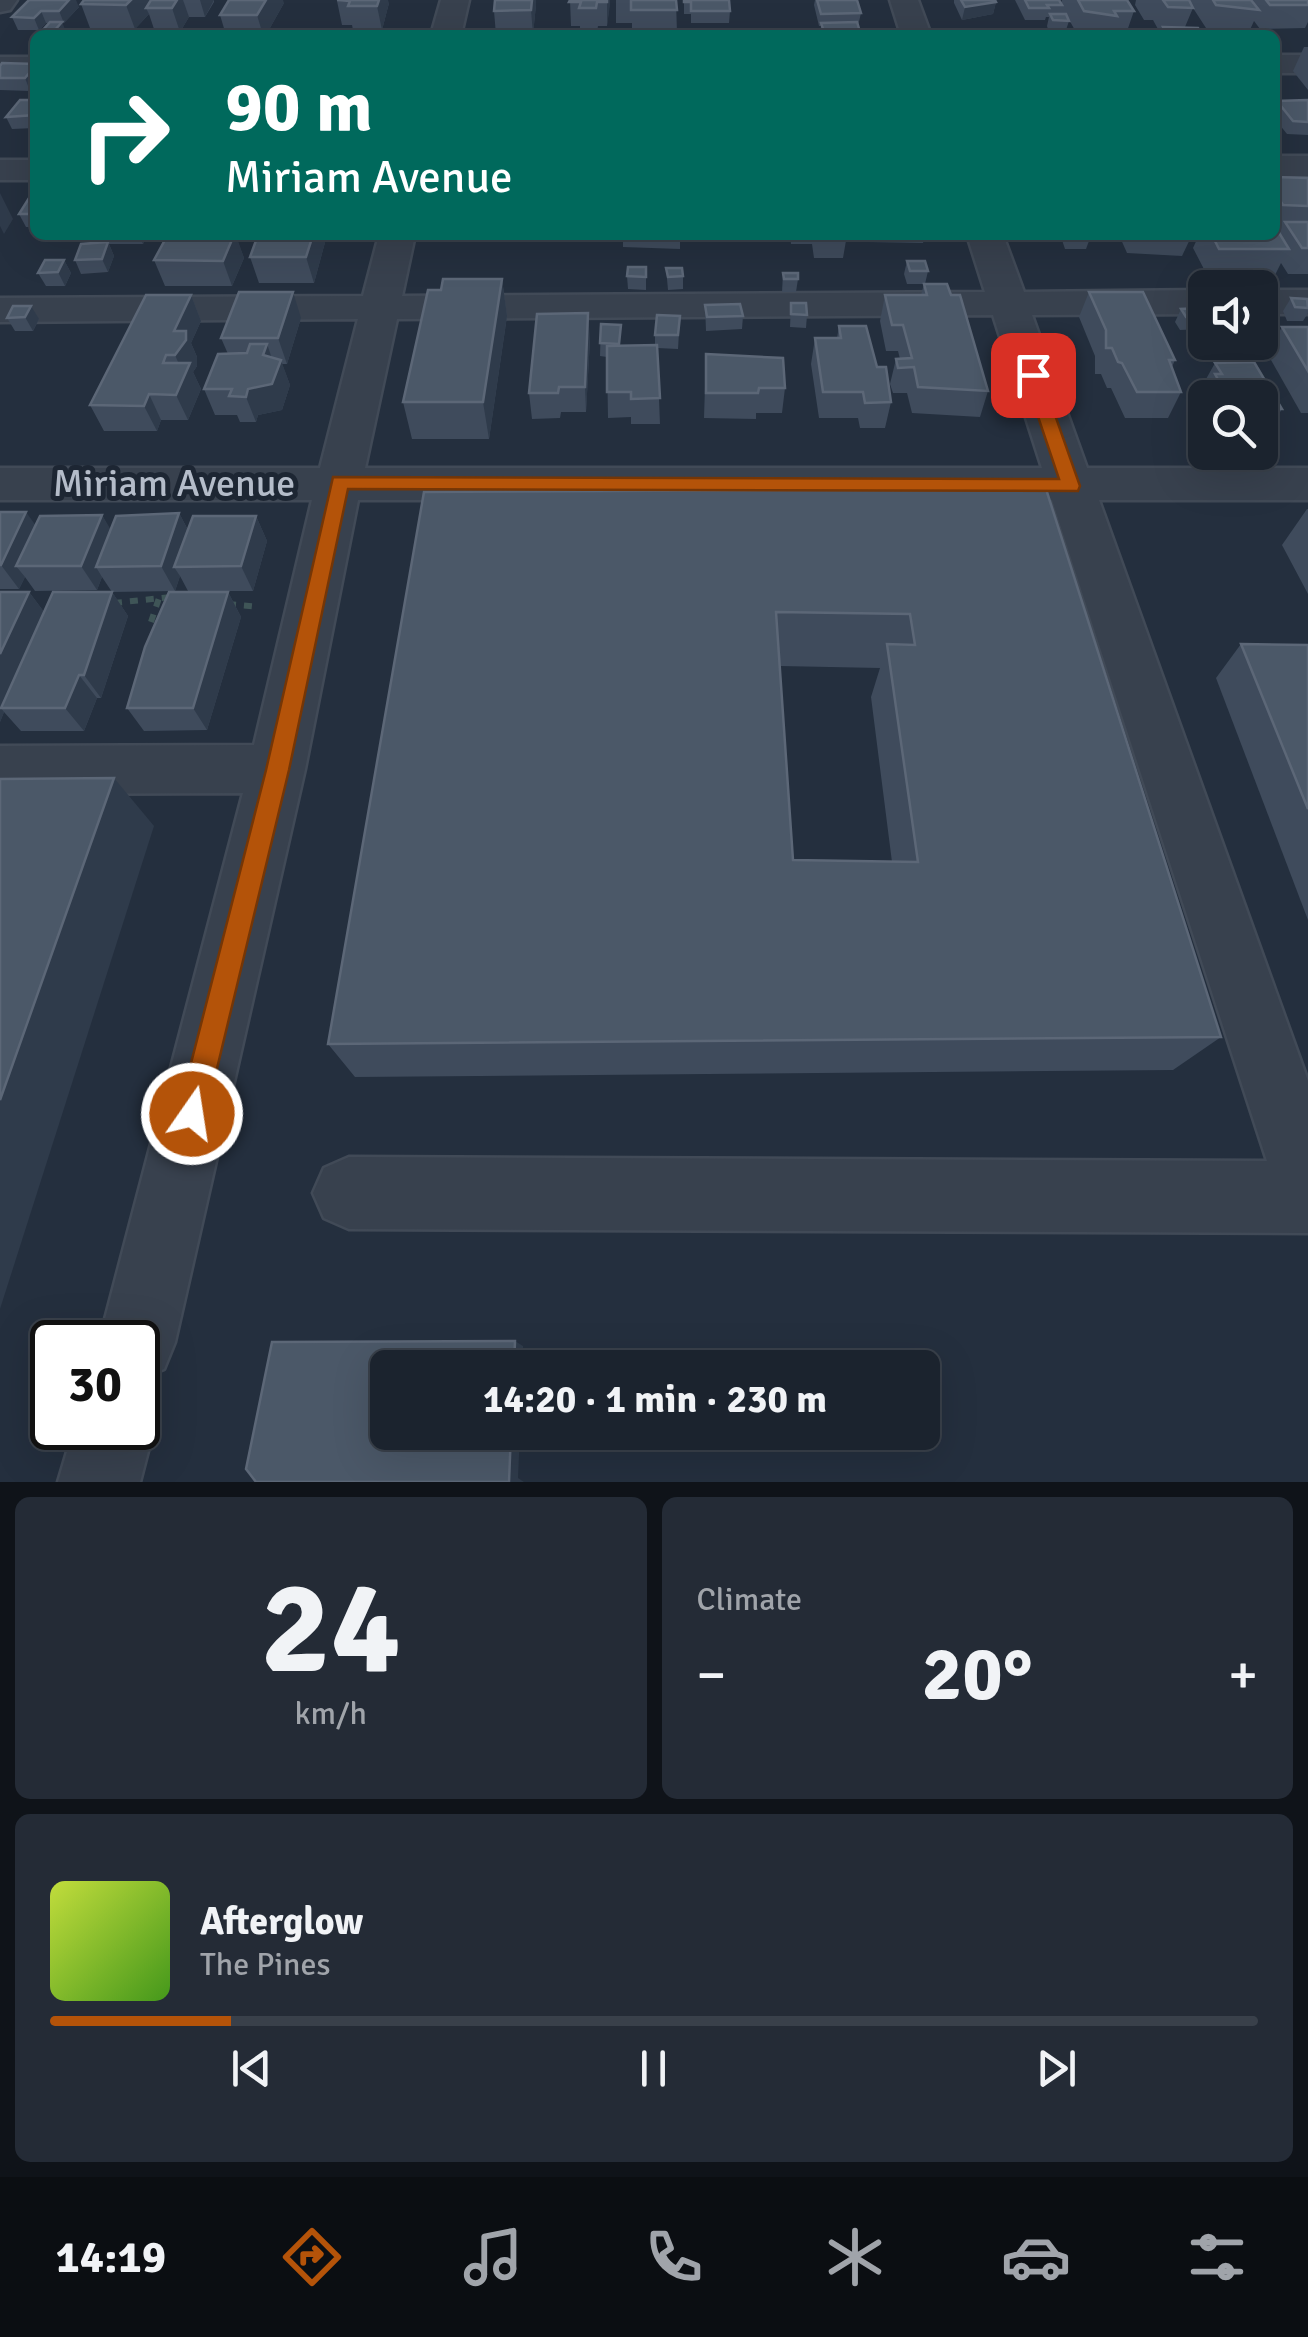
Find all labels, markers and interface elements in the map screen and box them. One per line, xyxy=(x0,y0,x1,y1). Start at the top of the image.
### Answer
text: 90 m xyxy=(225,64,373,150)
icon: right xyxy=(60,70,190,200)
text: Miriam Avenue xyxy=(225,150,512,205)
map controls xyxy=(1188,270,1278,470)
button: sound xyxy=(1188,270,1278,360)
pin xyxy=(991,333,1076,418)
icon: arrive xyxy=(1006,348,1061,403)
button: search xyxy=(1188,380,1278,470)
street label: Miriam Avenue xyxy=(53,460,295,507)
position arrow xyxy=(140,1062,244,1166)
speed limit sign: 30 xyxy=(30,1320,160,1450)
text: 14:20 · 1 min · 230 m xyxy=(483,1376,827,1423)
text: 24 xyxy=(261,1549,401,1709)
text: Climate xyxy=(697,1580,802,1619)
text: 20° xyxy=(922,1628,1033,1721)
text: − xyxy=(697,1641,726,1709)
text: + xyxy=(1228,1641,1258,1709)
text: km/h xyxy=(295,1694,367,1733)
text: Afterglow xyxy=(200,1898,363,1945)
text: The Pines xyxy=(200,1945,331,1984)
icon: previous xyxy=(224,2041,279,2096)
icon: pause xyxy=(626,2041,681,2096)
icon: next xyxy=(1029,2041,1084,2096)
icon: directions xyxy=(277,2222,347,2292)
icon: music xyxy=(458,2222,528,2292)
icon: phone xyxy=(639,2222,709,2292)
icon: climate xyxy=(820,2222,890,2292)
icon: car xyxy=(1001,2222,1071,2292)
icon: filters xyxy=(1182,2222,1252,2292)
text: 14:19 xyxy=(56,2230,166,2285)

